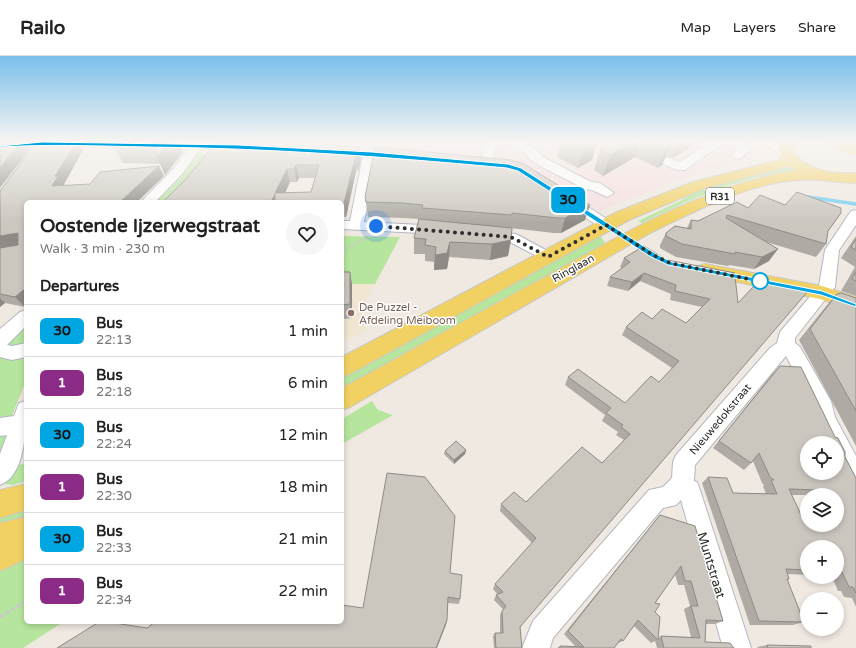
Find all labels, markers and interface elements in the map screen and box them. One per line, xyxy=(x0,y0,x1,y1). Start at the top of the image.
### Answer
text: Railo xyxy=(20,17,65,39)
text: Map xyxy=(681,19,711,36)
text: Layers xyxy=(733,19,776,36)
text: Share xyxy=(798,19,836,36)
line badge: 30 xyxy=(550,187,586,213)
road number: R31 xyxy=(706,188,734,204)
text: 30 xyxy=(559,191,577,208)
button: heart xyxy=(286,213,328,255)
text: Oostende Ijzerwegstraat xyxy=(40,215,260,237)
your location xyxy=(366,216,386,236)
text: Walk · 3 min · 230 m xyxy=(40,241,165,257)
street label: Ringlaan xyxy=(550,252,597,285)
unlabelled marker xyxy=(751,272,769,290)
text: Departures xyxy=(40,277,119,295)
place label: De Puzzel - Afdeling Meiboom xyxy=(359,301,456,327)
marker: De Puzzel - Afdeling Meiboom xyxy=(346,308,356,318)
text: Bus xyxy=(96,314,123,332)
text: 30 xyxy=(53,322,71,339)
text: 1 min xyxy=(288,322,328,340)
text: 22:13 xyxy=(96,332,132,348)
text: Bus xyxy=(96,366,123,384)
text: 1 xyxy=(58,374,66,391)
text: 6 min xyxy=(288,374,328,392)
street label: Nieuwedokstraat xyxy=(687,381,754,458)
text: 22:18 xyxy=(96,384,132,400)
text: Bus xyxy=(96,418,123,436)
text: 30 xyxy=(53,426,71,443)
text: 12 min xyxy=(279,426,328,444)
text: 22:24 xyxy=(96,436,132,452)
map controls xyxy=(800,436,844,636)
button: locate xyxy=(800,436,844,480)
text: Bus xyxy=(96,470,123,488)
text: 1 xyxy=(58,478,66,495)
text: 18 min xyxy=(279,478,328,496)
text: 22:30 xyxy=(96,488,132,504)
button: layers xyxy=(800,488,844,532)
text: Bus xyxy=(96,522,123,540)
text: 30 xyxy=(53,530,71,547)
text: 21 min xyxy=(279,530,328,548)
street label: Muntstraat xyxy=(693,530,729,600)
text: 22:33 xyxy=(96,540,132,556)
button: + xyxy=(800,540,844,584)
text: Bus xyxy=(96,574,123,592)
text: 1 xyxy=(58,582,66,599)
text: 22 min xyxy=(279,582,328,600)
text: 22:34 xyxy=(96,592,132,608)
button: − xyxy=(800,592,844,636)

